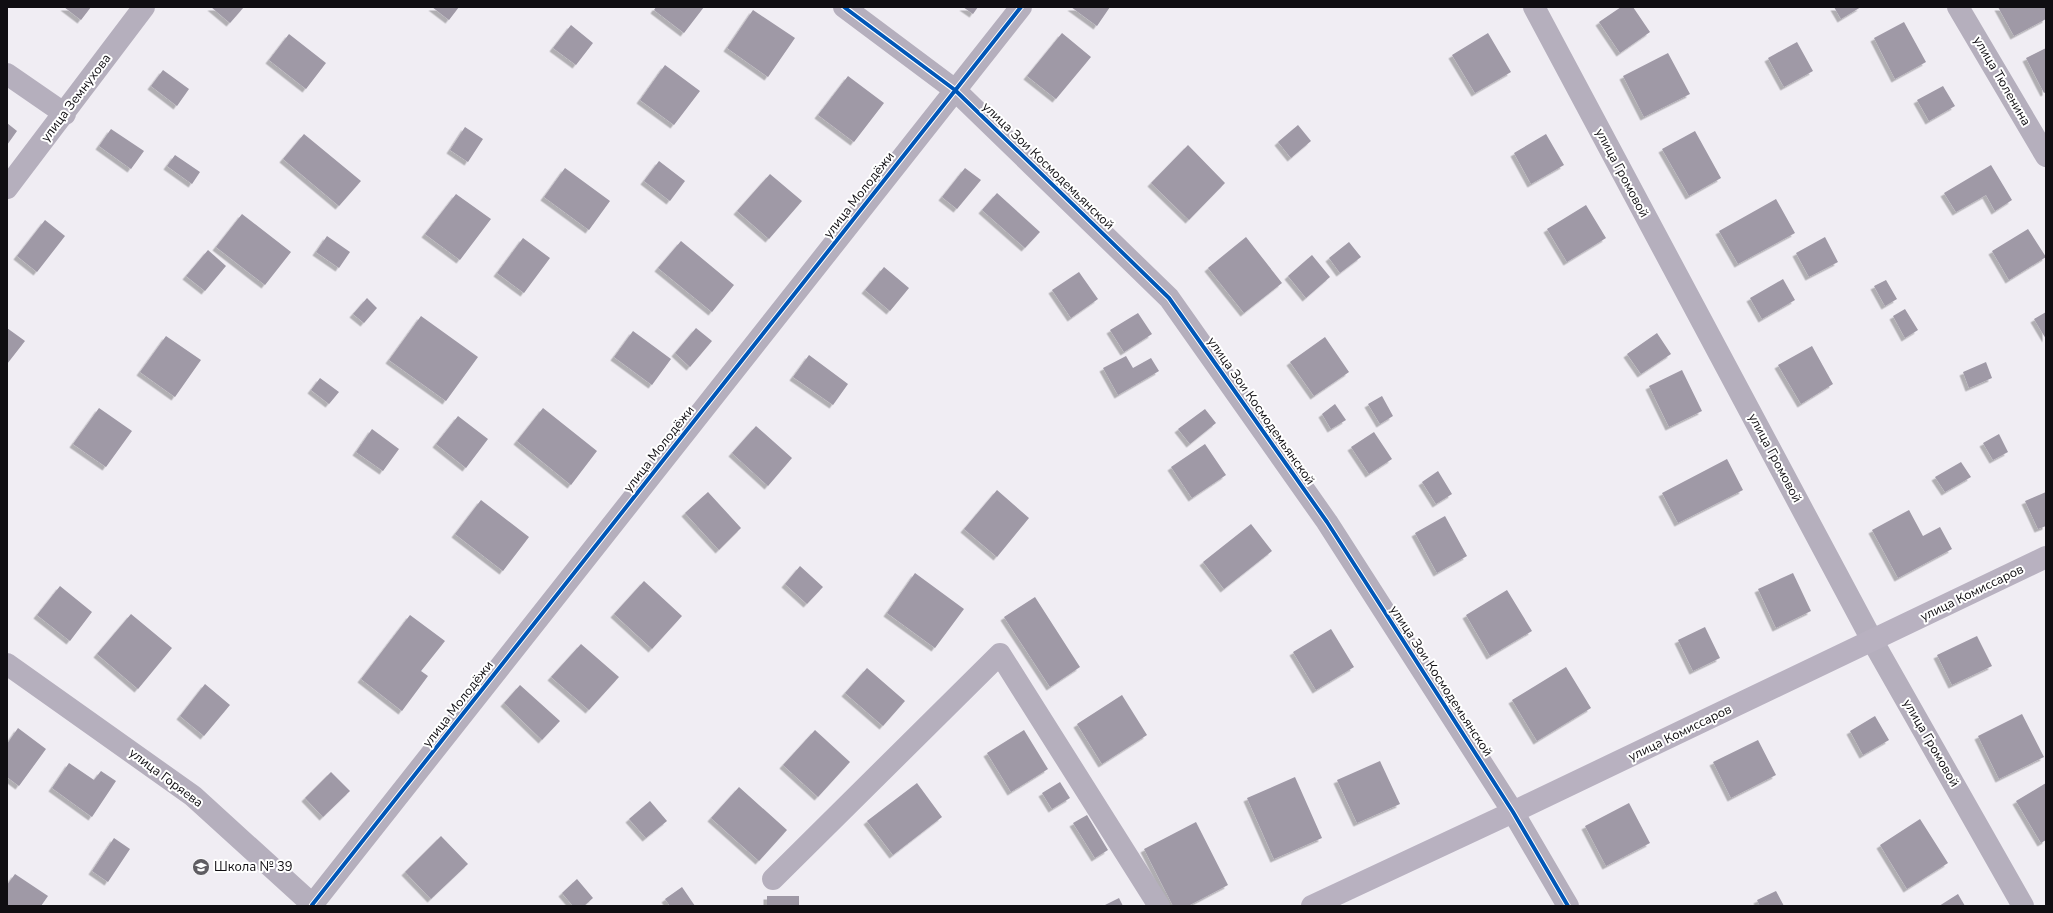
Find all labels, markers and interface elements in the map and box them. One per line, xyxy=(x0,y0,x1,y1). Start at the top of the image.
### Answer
street label: улица Тюленина xyxy=(1969,33,2035,129)
street label: улица Земнухова xyxy=(37,50,115,146)
street label: улица Зои Космодемьянской xyxy=(978,98,1118,234)
street label: улица Громовой xyxy=(1591,125,1653,221)
street label: улица Молодёжи xyxy=(819,148,899,242)
street label: улица Зои Космодемьянской xyxy=(1203,333,1319,489)
street label: улица Молодёжи xyxy=(619,402,699,496)
street label: улица Громовой xyxy=(1744,410,1806,506)
street label: улица Комиссаров xyxy=(1917,560,2027,626)
street label: улица Зои Космодемьянской xyxy=(1385,602,1497,760)
street label: улица Молодёжи xyxy=(418,657,498,751)
street label: улица Громовой xyxy=(1899,696,1963,790)
street label: улица Комиссаров xyxy=(1625,700,1735,766)
street label: улица Горяева xyxy=(125,744,207,812)
school or university icon: Школа № 39 xyxy=(191,857,211,877)
place label: Школа № 39 xyxy=(214,858,293,876)

